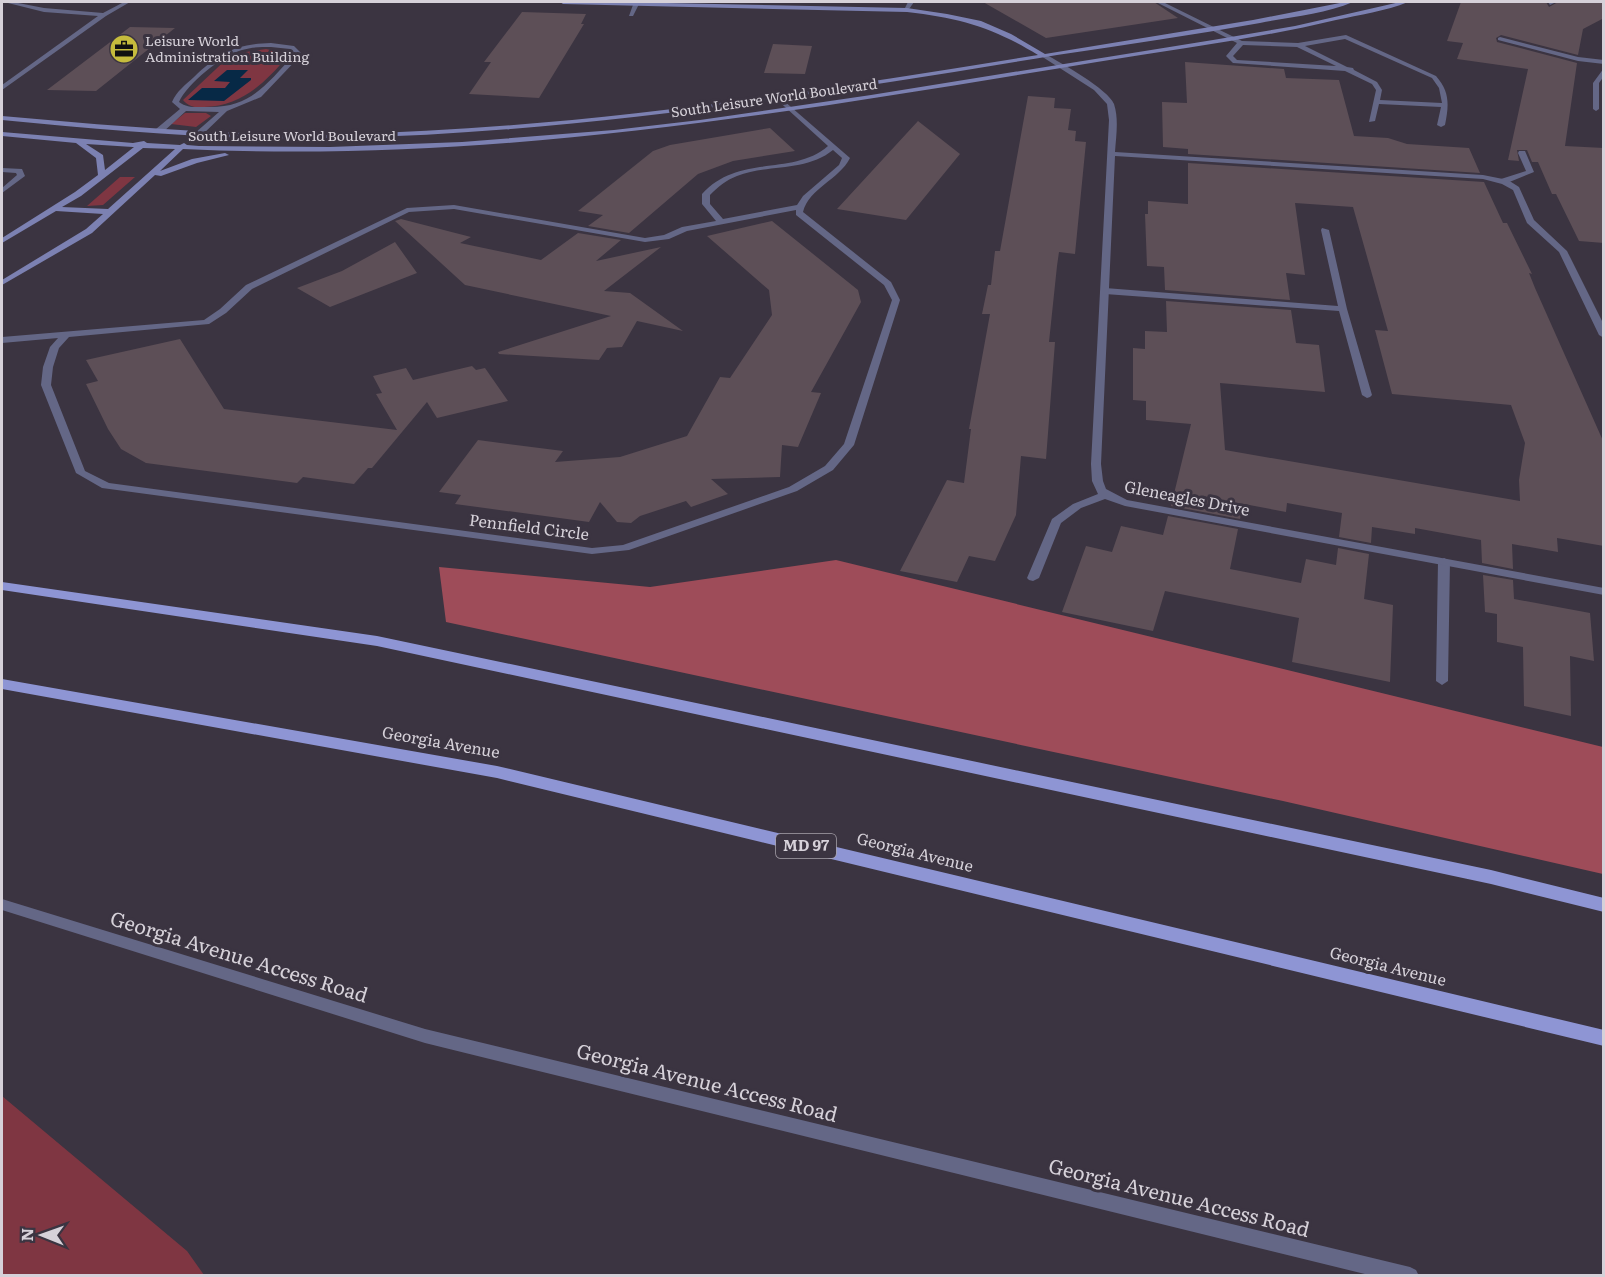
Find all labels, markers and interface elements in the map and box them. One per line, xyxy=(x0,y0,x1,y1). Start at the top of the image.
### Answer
place label: Leisure World Administration Building xyxy=(145,30,309,66)
office icon: Leisure World Administration Building xyxy=(108,33,140,65)
street label: South Leisure World Boulevard xyxy=(669,73,879,121)
street label: South Leisure World Boulevard xyxy=(188,125,396,145)
street label: Gleneagles Drive xyxy=(1122,473,1252,521)
street label: Pennfield Circle xyxy=(468,507,590,545)
street label: Georgia Avenue xyxy=(380,719,502,763)
street label: Georgia Avenue xyxy=(854,825,976,877)
road number: MD 97 xyxy=(776,834,836,858)
street label: Georgia Avenue Access Road xyxy=(107,902,372,1009)
street label: Georgia Avenue xyxy=(1327,939,1449,991)
street label: Georgia Avenue Access Road xyxy=(574,1034,841,1128)
street label: Georgia Avenue Access Road xyxy=(1046,1149,1313,1243)
north arrow xyxy=(12,1205,72,1265)
text: N xyxy=(14,1228,38,1242)

